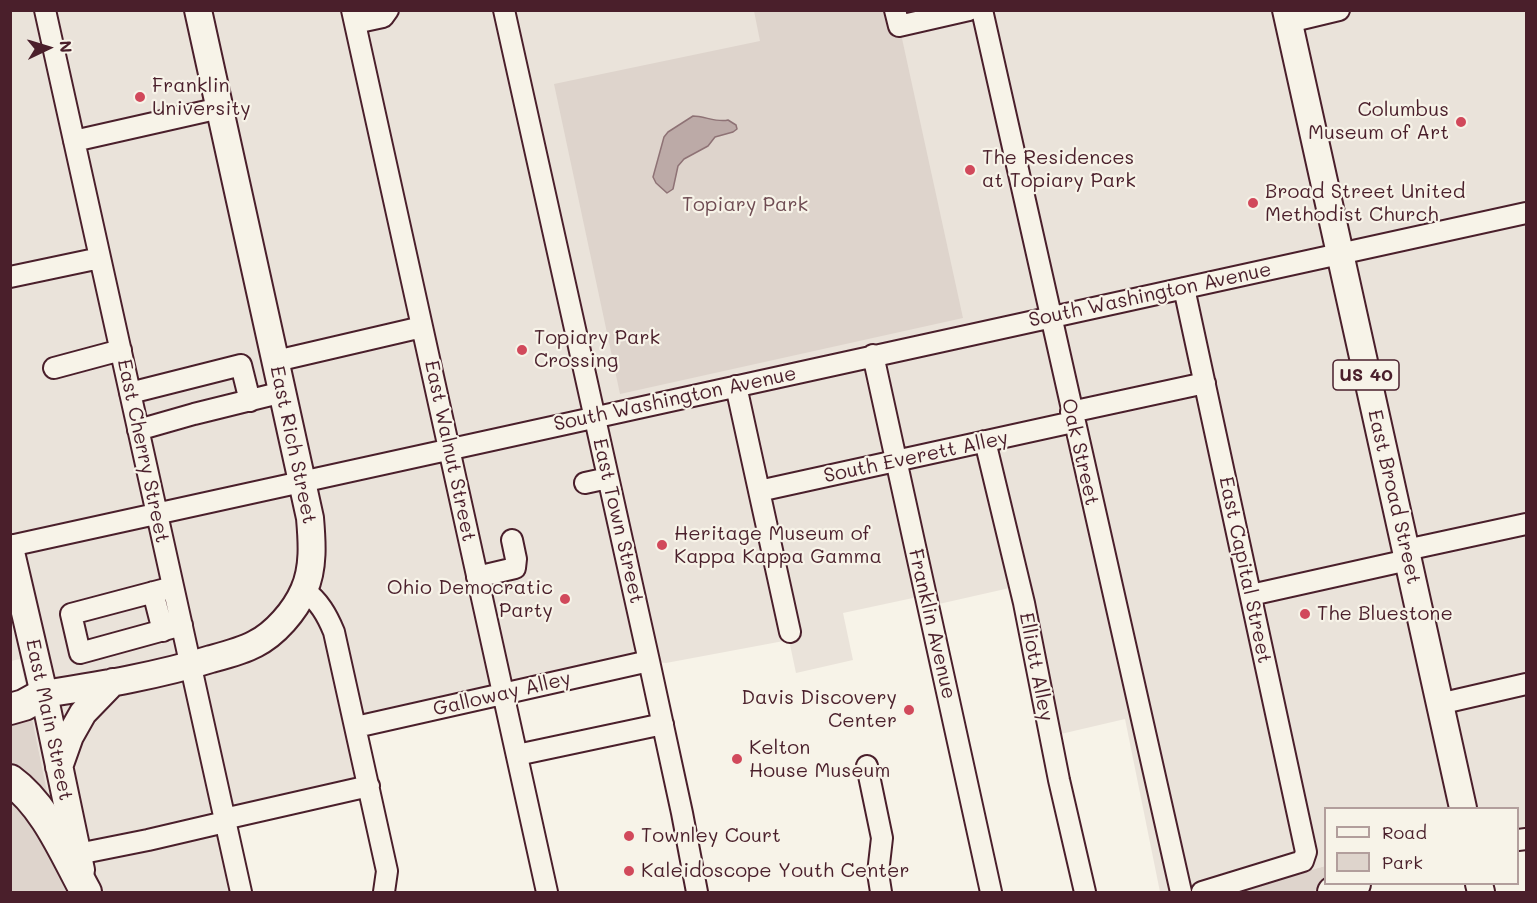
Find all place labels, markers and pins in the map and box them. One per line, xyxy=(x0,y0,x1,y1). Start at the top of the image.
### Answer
place label: Franklin University xyxy=(152,74,251,121)
marker: Franklin University xyxy=(133,90,147,104)
place label: Columbus Museum of Art xyxy=(1308,98,1449,145)
marker: Columbus Museum of Art xyxy=(1454,115,1468,129)
place label: The Residences at Topiary Park xyxy=(982,146,1136,193)
marker: The Residences at Topiary Park xyxy=(963,163,977,177)
place label: Broad Street United Methodist Church xyxy=(1265,180,1465,227)
marker: Broad Street United Methodist Church xyxy=(1246,196,1260,210)
place label: Topiary Park Crossing xyxy=(534,326,660,373)
marker: Topiary Park Crossing xyxy=(515,343,529,357)
place label: Heritage Museum of Kappa Kappa Gamma xyxy=(674,522,882,569)
marker: Heritage Museum of Kappa Kappa Gamma xyxy=(655,538,669,552)
place label: Ohio Democratic Party xyxy=(387,576,553,623)
marker: Ohio Democratic Party xyxy=(558,592,572,606)
place label: The Bluestone xyxy=(1317,602,1453,626)
marker: The Bluestone xyxy=(1298,607,1312,621)
place label: Davis Discovery Center xyxy=(741,686,897,733)
marker: Davis Discovery Center xyxy=(902,703,916,717)
place label: Kelton House Museum xyxy=(749,736,890,783)
marker: Kelton House Museum xyxy=(730,752,744,766)
place label: Townley Court xyxy=(641,824,781,848)
marker: Townley Court xyxy=(622,829,636,843)
place label: Kaleidoscope Youth Center xyxy=(641,859,909,883)
marker: Kaleidoscope Youth Center xyxy=(622,864,636,878)

